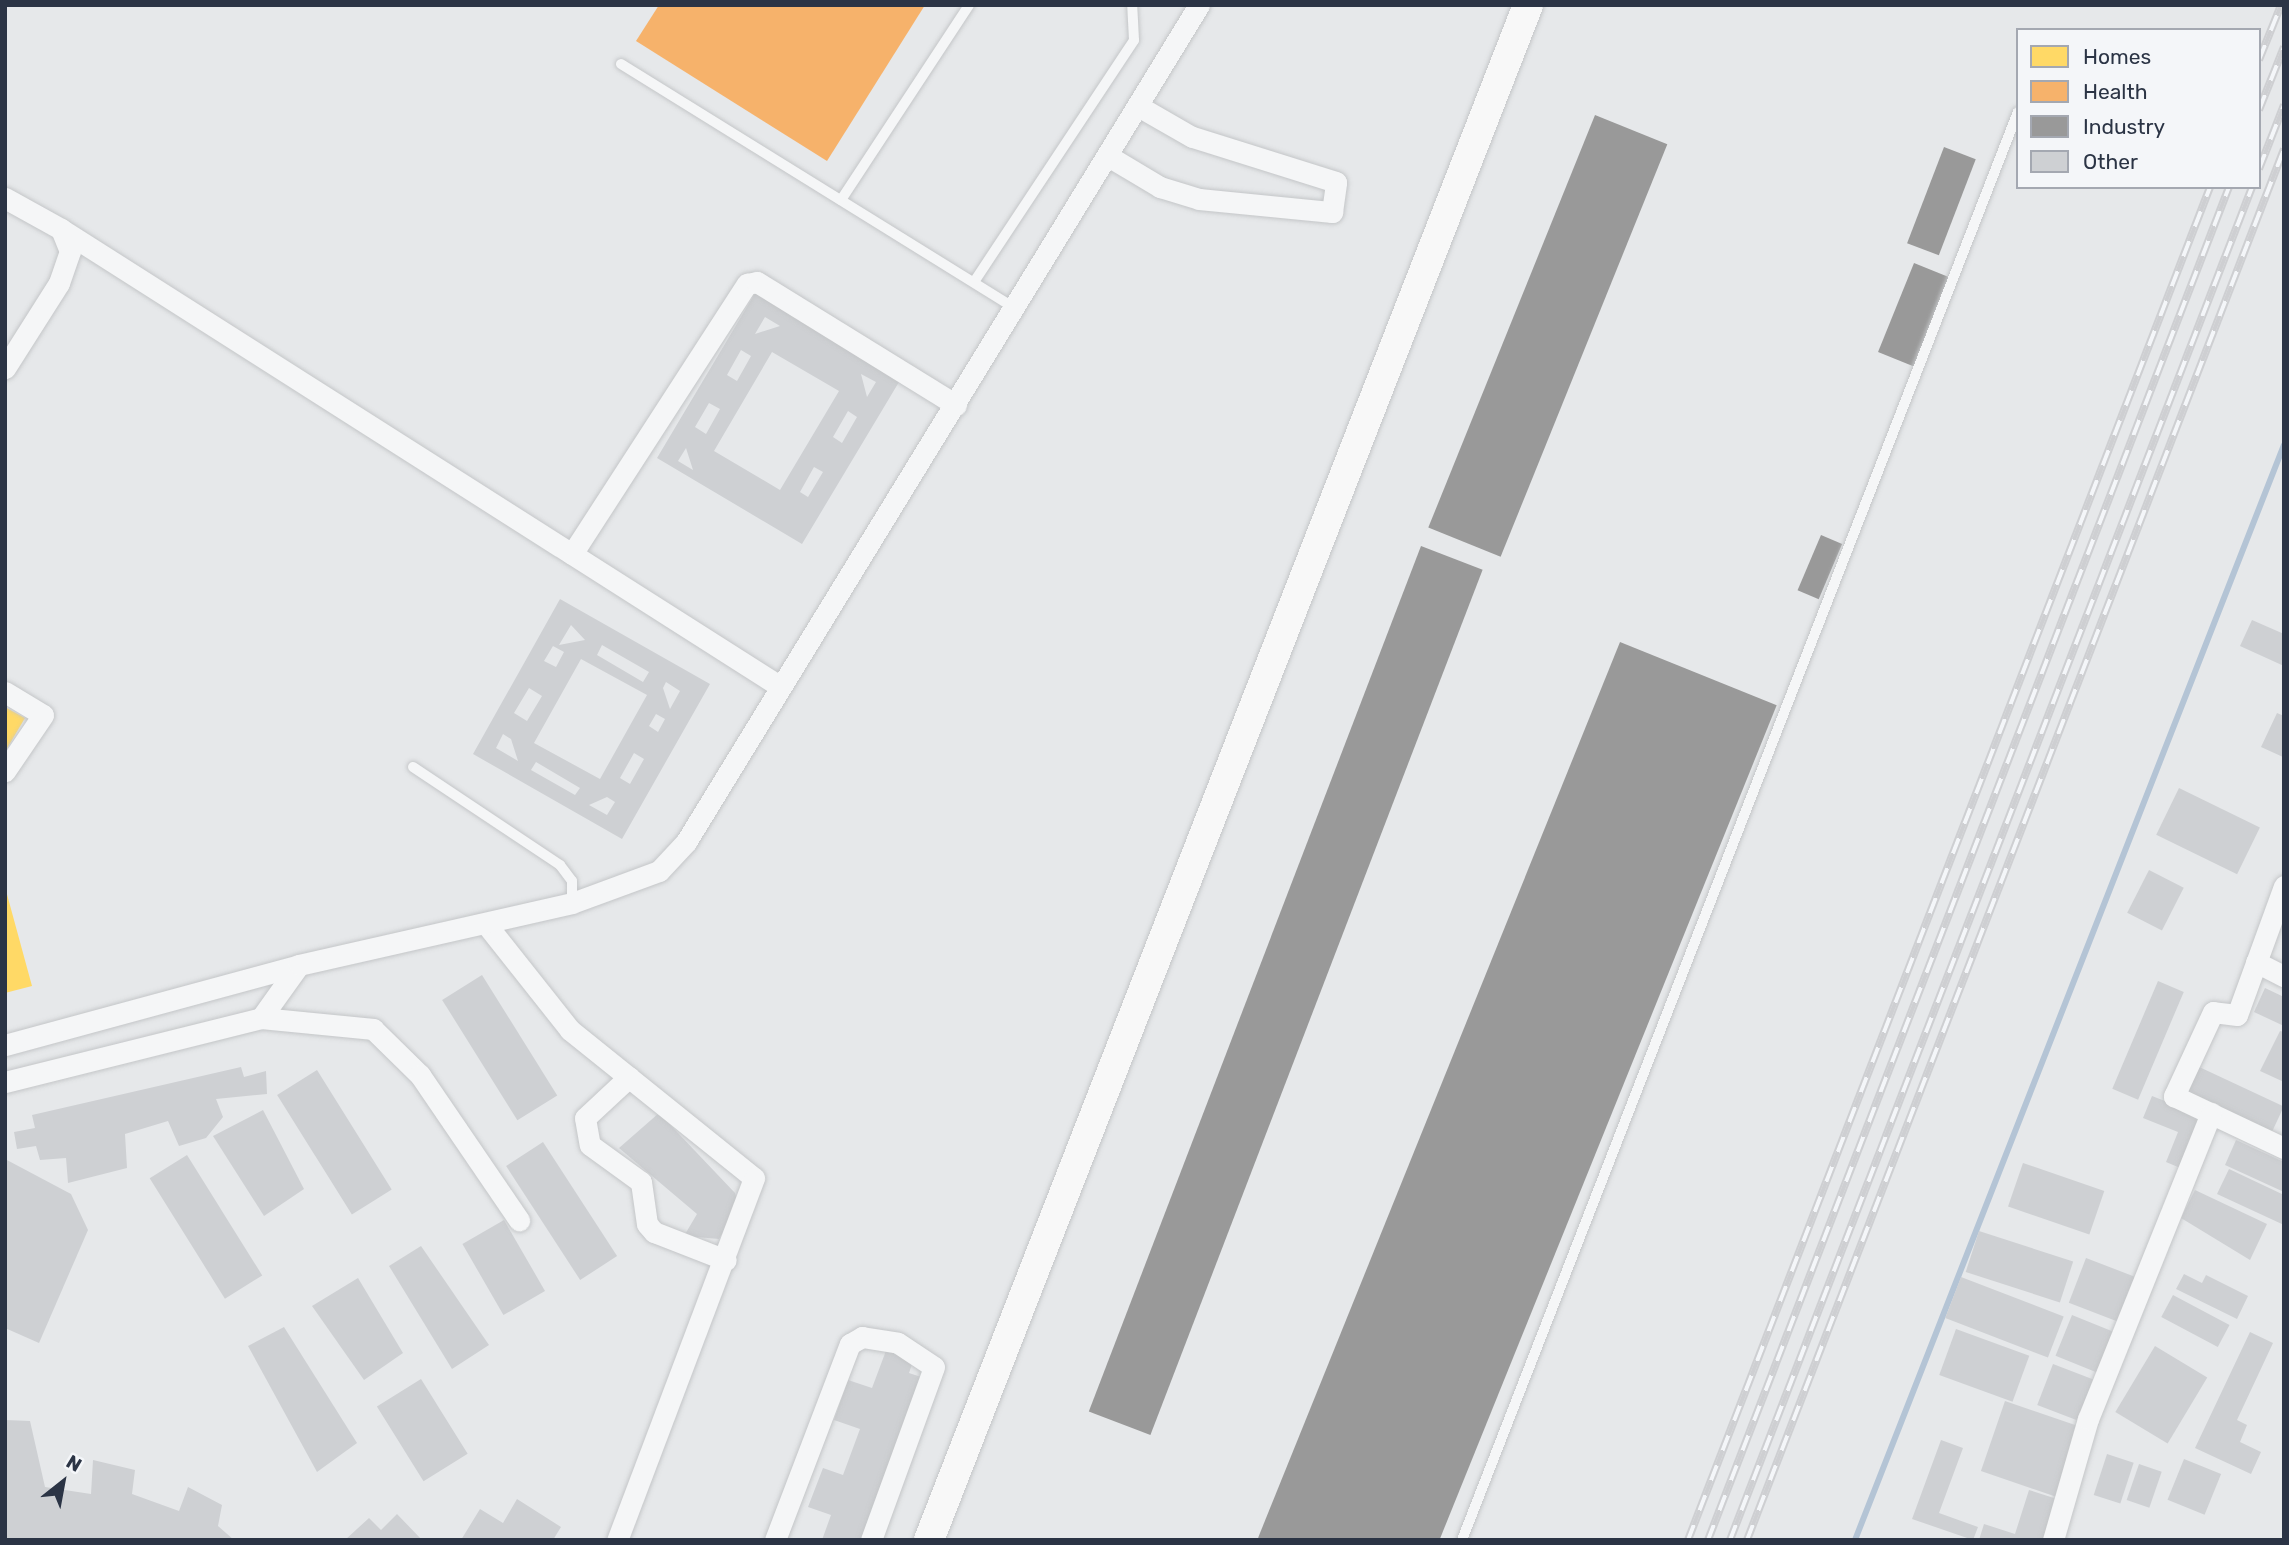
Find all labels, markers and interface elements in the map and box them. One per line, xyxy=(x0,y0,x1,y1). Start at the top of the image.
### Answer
legend xyxy=(2016,28,2261,189)
text: Homes xyxy=(2083,44,2151,69)
text: Health xyxy=(2083,79,2147,104)
text: Industry xyxy=(2083,114,2165,139)
text: Other xyxy=(2083,149,2138,174)
north arrow xyxy=(28,1447,98,1517)
text: N xyxy=(62,1450,86,1477)

